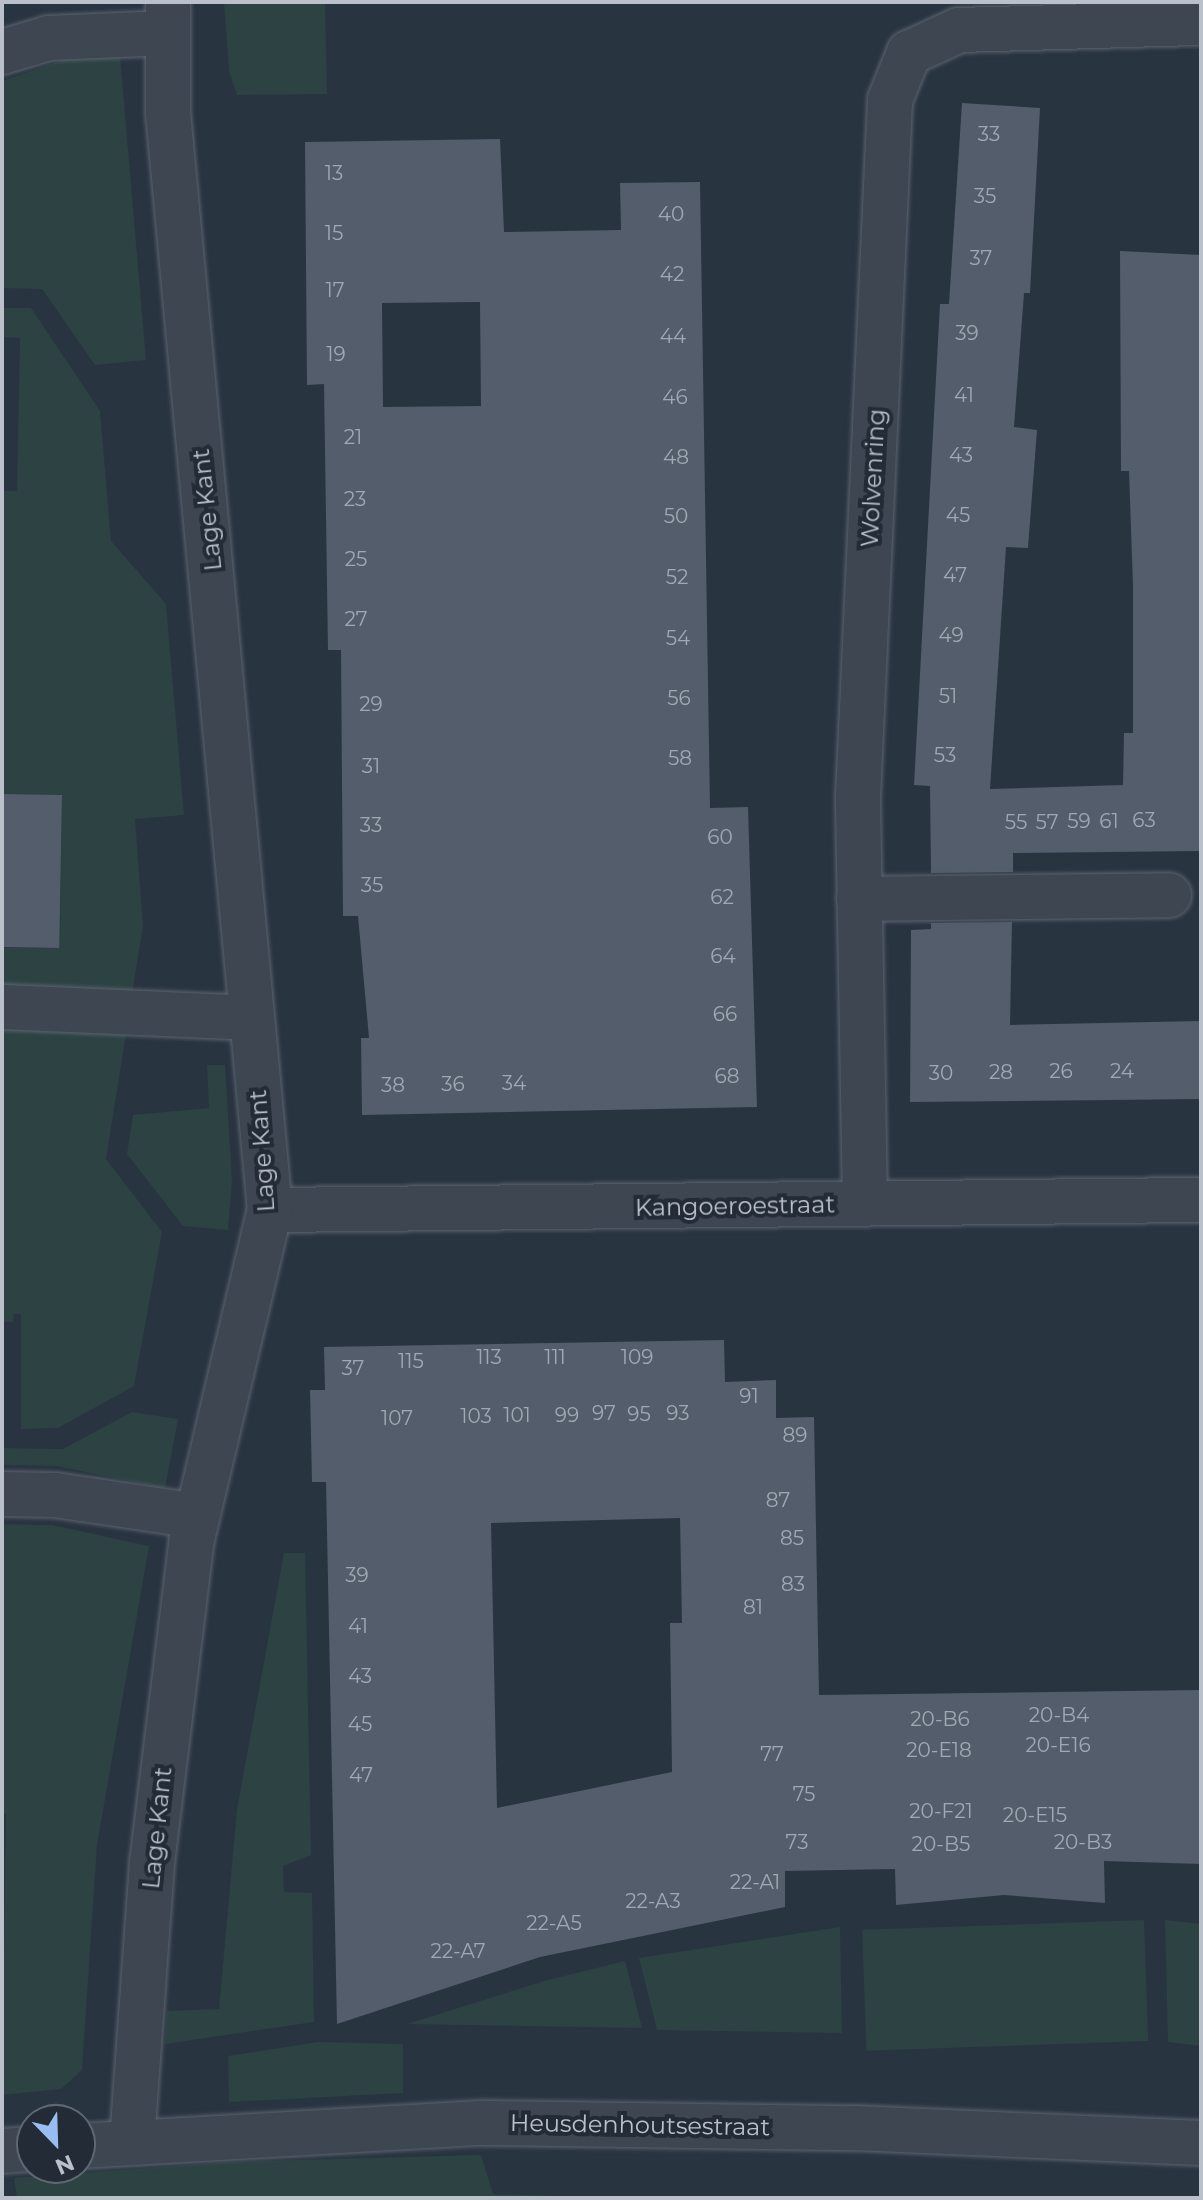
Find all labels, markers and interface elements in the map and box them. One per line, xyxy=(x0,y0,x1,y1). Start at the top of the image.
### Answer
house number: 33 xyxy=(978,122,1000,146)
house number: 13 xyxy=(325,161,343,185)
house number: 35 xyxy=(974,184,996,208)
house number: 40 xyxy=(658,202,684,226)
house number: 15 xyxy=(325,221,343,245)
house number: 37 xyxy=(970,246,992,270)
house number: 42 xyxy=(660,262,684,286)
house number: 17 xyxy=(326,278,344,302)
house number: 39 xyxy=(955,321,979,345)
house number: 44 xyxy=(660,324,686,348)
house number: 19 xyxy=(326,342,346,366)
house number: 41 xyxy=(954,383,974,407)
house number: 46 xyxy=(662,385,688,409)
street label: Wolvenring xyxy=(855,408,891,548)
house number: 21 xyxy=(344,425,362,449)
house number: 43 xyxy=(949,443,973,467)
house number: 48 xyxy=(663,445,689,469)
street label: Lage Kant xyxy=(186,448,228,572)
house number: 23 xyxy=(344,487,366,511)
house number: 45 xyxy=(946,503,970,527)
house number: 50 xyxy=(664,504,688,528)
house number: 25 xyxy=(345,547,367,571)
house number: 47 xyxy=(943,563,967,587)
house number: 52 xyxy=(666,565,688,589)
house number: 27 xyxy=(344,607,368,631)
house number: 49 xyxy=(938,623,964,647)
house number: 54 xyxy=(666,626,690,650)
house number: 51 xyxy=(939,684,957,708)
house number: 56 xyxy=(667,686,691,710)
house number: 29 xyxy=(359,692,383,716)
house number: 53 xyxy=(934,743,956,767)
house number: 58 xyxy=(668,746,692,770)
house number: 31 xyxy=(362,754,380,778)
house number: 63 xyxy=(1132,808,1156,832)
house number: 59 xyxy=(1067,809,1091,833)
house number: 61 xyxy=(1099,809,1119,833)
house number: 55 xyxy=(1005,810,1027,834)
house number: 57 xyxy=(1036,810,1058,834)
house number: 33 xyxy=(360,813,382,837)
house number: 60 xyxy=(707,825,733,849)
house number: 35 xyxy=(361,873,383,897)
house number: 62 xyxy=(710,885,734,909)
house number: 64 xyxy=(710,944,736,968)
house number: 66 xyxy=(713,1002,737,1026)
house number: 26 xyxy=(1049,1059,1073,1083)
house number: 24 xyxy=(1110,1059,1134,1083)
house number: 28 xyxy=(989,1060,1013,1084)
house number: 30 xyxy=(929,1061,953,1085)
house number: 68 xyxy=(715,1064,739,1088)
house number: 34 xyxy=(502,1071,526,1095)
house number: 36 xyxy=(441,1072,465,1096)
house number: 38 xyxy=(381,1073,405,1097)
street label: Lage Kant xyxy=(243,1089,281,1213)
street label: Kangoeroestraat xyxy=(635,1190,835,1222)
house number: 113 xyxy=(476,1345,502,1369)
house number: 111 xyxy=(544,1345,566,1369)
house number: 109 xyxy=(621,1345,653,1369)
house number: 115 xyxy=(398,1349,424,1373)
house number: 37 xyxy=(342,1356,364,1380)
house number: 91 xyxy=(739,1384,759,1408)
house number: 97 xyxy=(592,1401,616,1425)
house number: 93 xyxy=(666,1401,690,1425)
house number: 95 xyxy=(627,1402,651,1426)
house number: 101 xyxy=(503,1403,531,1427)
house number: 99 xyxy=(555,1403,579,1427)
house number: 103 xyxy=(460,1404,492,1428)
house number: 107 xyxy=(381,1406,413,1430)
house number: 89 xyxy=(783,1423,807,1447)
house number: 87 xyxy=(766,1488,790,1512)
house number: 85 xyxy=(780,1526,804,1550)
house number: 39 xyxy=(345,1563,369,1587)
house number: 83 xyxy=(781,1572,805,1596)
house number: 81 xyxy=(743,1595,763,1619)
house number: 41 xyxy=(348,1614,368,1638)
house number: 43 xyxy=(348,1664,372,1688)
house number: 20-B4 xyxy=(1029,1703,1089,1727)
house number: 20-B6 xyxy=(910,1707,970,1731)
house number: 45 xyxy=(348,1712,372,1736)
house number: 20-E16 xyxy=(1025,1733,1091,1757)
house number: 20-E18 xyxy=(906,1738,972,1762)
house number: 77 xyxy=(760,1742,784,1766)
house number: 47 xyxy=(349,1763,373,1787)
street label: Lage Kant xyxy=(136,1766,178,1890)
house number: 75 xyxy=(793,1782,815,1806)
house number: 20-F21 xyxy=(909,1799,973,1823)
house number: 20-E15 xyxy=(1003,1803,1067,1827)
house number: 73 xyxy=(786,1830,808,1854)
house number: 20-B3 xyxy=(1054,1830,1112,1854)
house number: 20-B5 xyxy=(912,1832,970,1856)
house number: 22-A1 xyxy=(730,1870,780,1894)
house number: 22-A3 xyxy=(625,1889,681,1913)
house number: 22-A5 xyxy=(526,1911,582,1935)
house number: 22-A7 xyxy=(430,1939,486,1963)
north arrow xyxy=(16,2104,96,2184)
street label: Heusdenhoutsestraat xyxy=(510,2108,770,2142)
text: N xyxy=(51,2149,78,2181)

